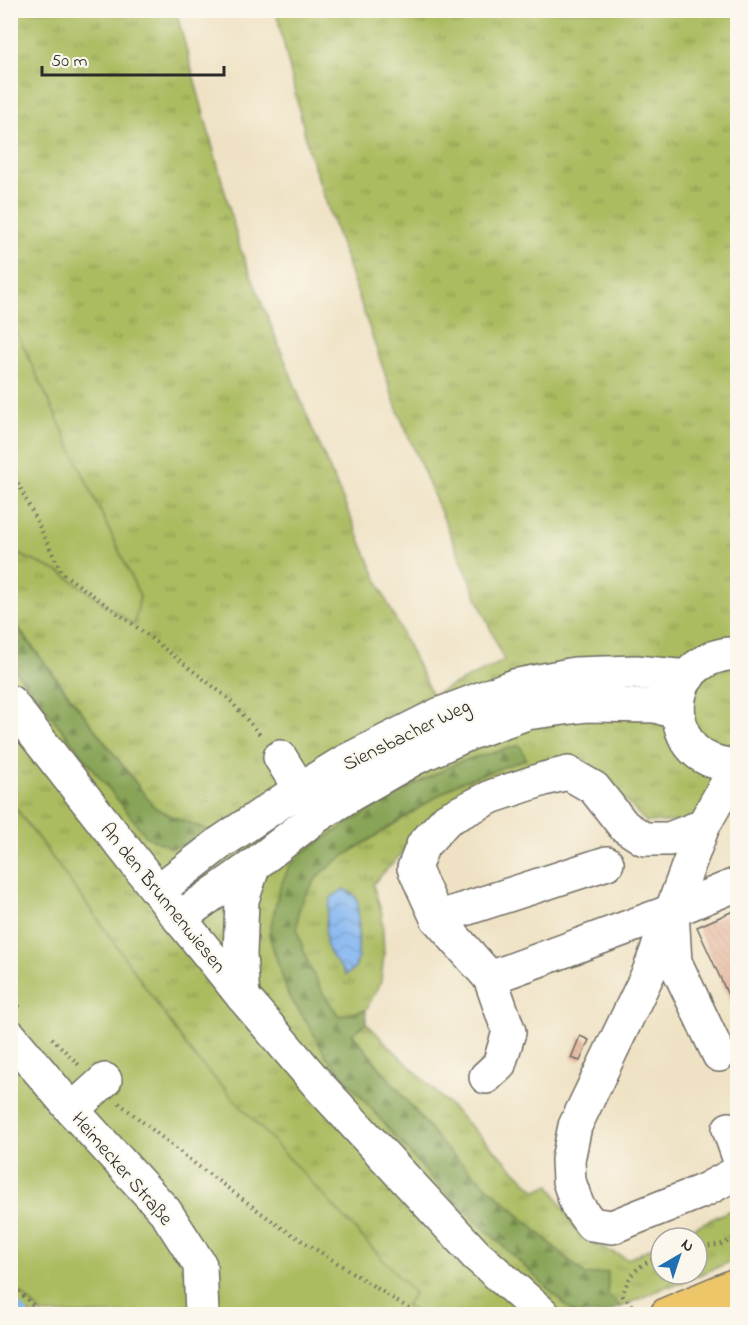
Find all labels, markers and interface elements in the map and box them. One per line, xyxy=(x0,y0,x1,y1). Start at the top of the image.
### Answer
scale bar xyxy=(42,39,224,77)
text: 50 m xyxy=(51,49,88,75)
street label: Siensbacher Weg xyxy=(338,693,476,781)
street label: An den Brunnenwiesen xyxy=(92,817,232,980)
street label: Heimecker Straße xyxy=(63,1106,179,1233)
north arrow xyxy=(649,1226,709,1286)
text: N xyxy=(675,1233,699,1259)

